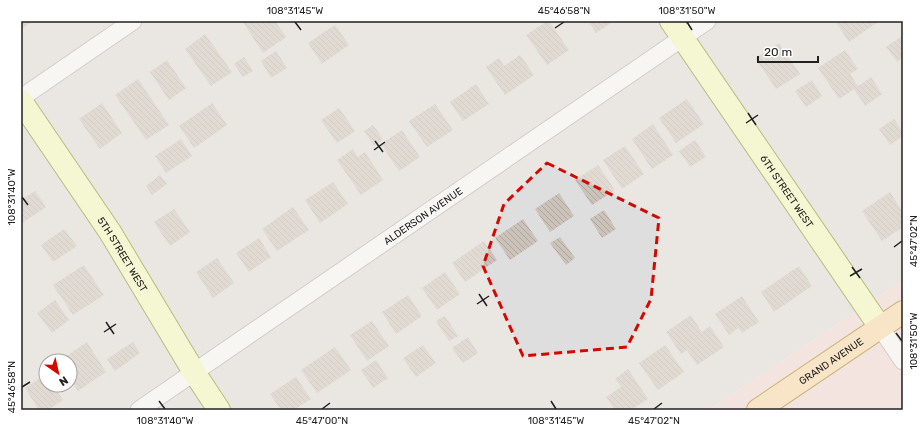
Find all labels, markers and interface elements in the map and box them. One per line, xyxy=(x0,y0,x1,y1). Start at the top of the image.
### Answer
text: 108°31'45"W xyxy=(267,5,323,17)
text: 45°46'58"N xyxy=(538,5,590,17)
text: 108°31'50"W xyxy=(658,5,716,17)
scale bar xyxy=(758,38,818,64)
text: 20 m xyxy=(764,45,792,59)
street label: 6TH STREET WEST xyxy=(757,153,816,231)
text: 108°31'40"W xyxy=(6,169,18,225)
street label: ALDERSON AVENUE xyxy=(382,185,465,248)
street label: 5TH STREET WEST xyxy=(94,215,150,295)
text: 45°47'02"N xyxy=(908,215,920,267)
text: 108°31'50"W xyxy=(908,312,920,370)
street label: GRAND AVENUE xyxy=(797,336,866,388)
north arrow xyxy=(38,353,78,393)
text: 45°46'58"N xyxy=(6,361,18,413)
text: N xyxy=(56,373,70,389)
text: 108°31'40"W xyxy=(137,415,193,427)
text: 45°47'00"N xyxy=(296,415,348,427)
text: 108°31'45"W xyxy=(528,415,584,427)
text: 45°47'02"N xyxy=(628,415,680,427)

